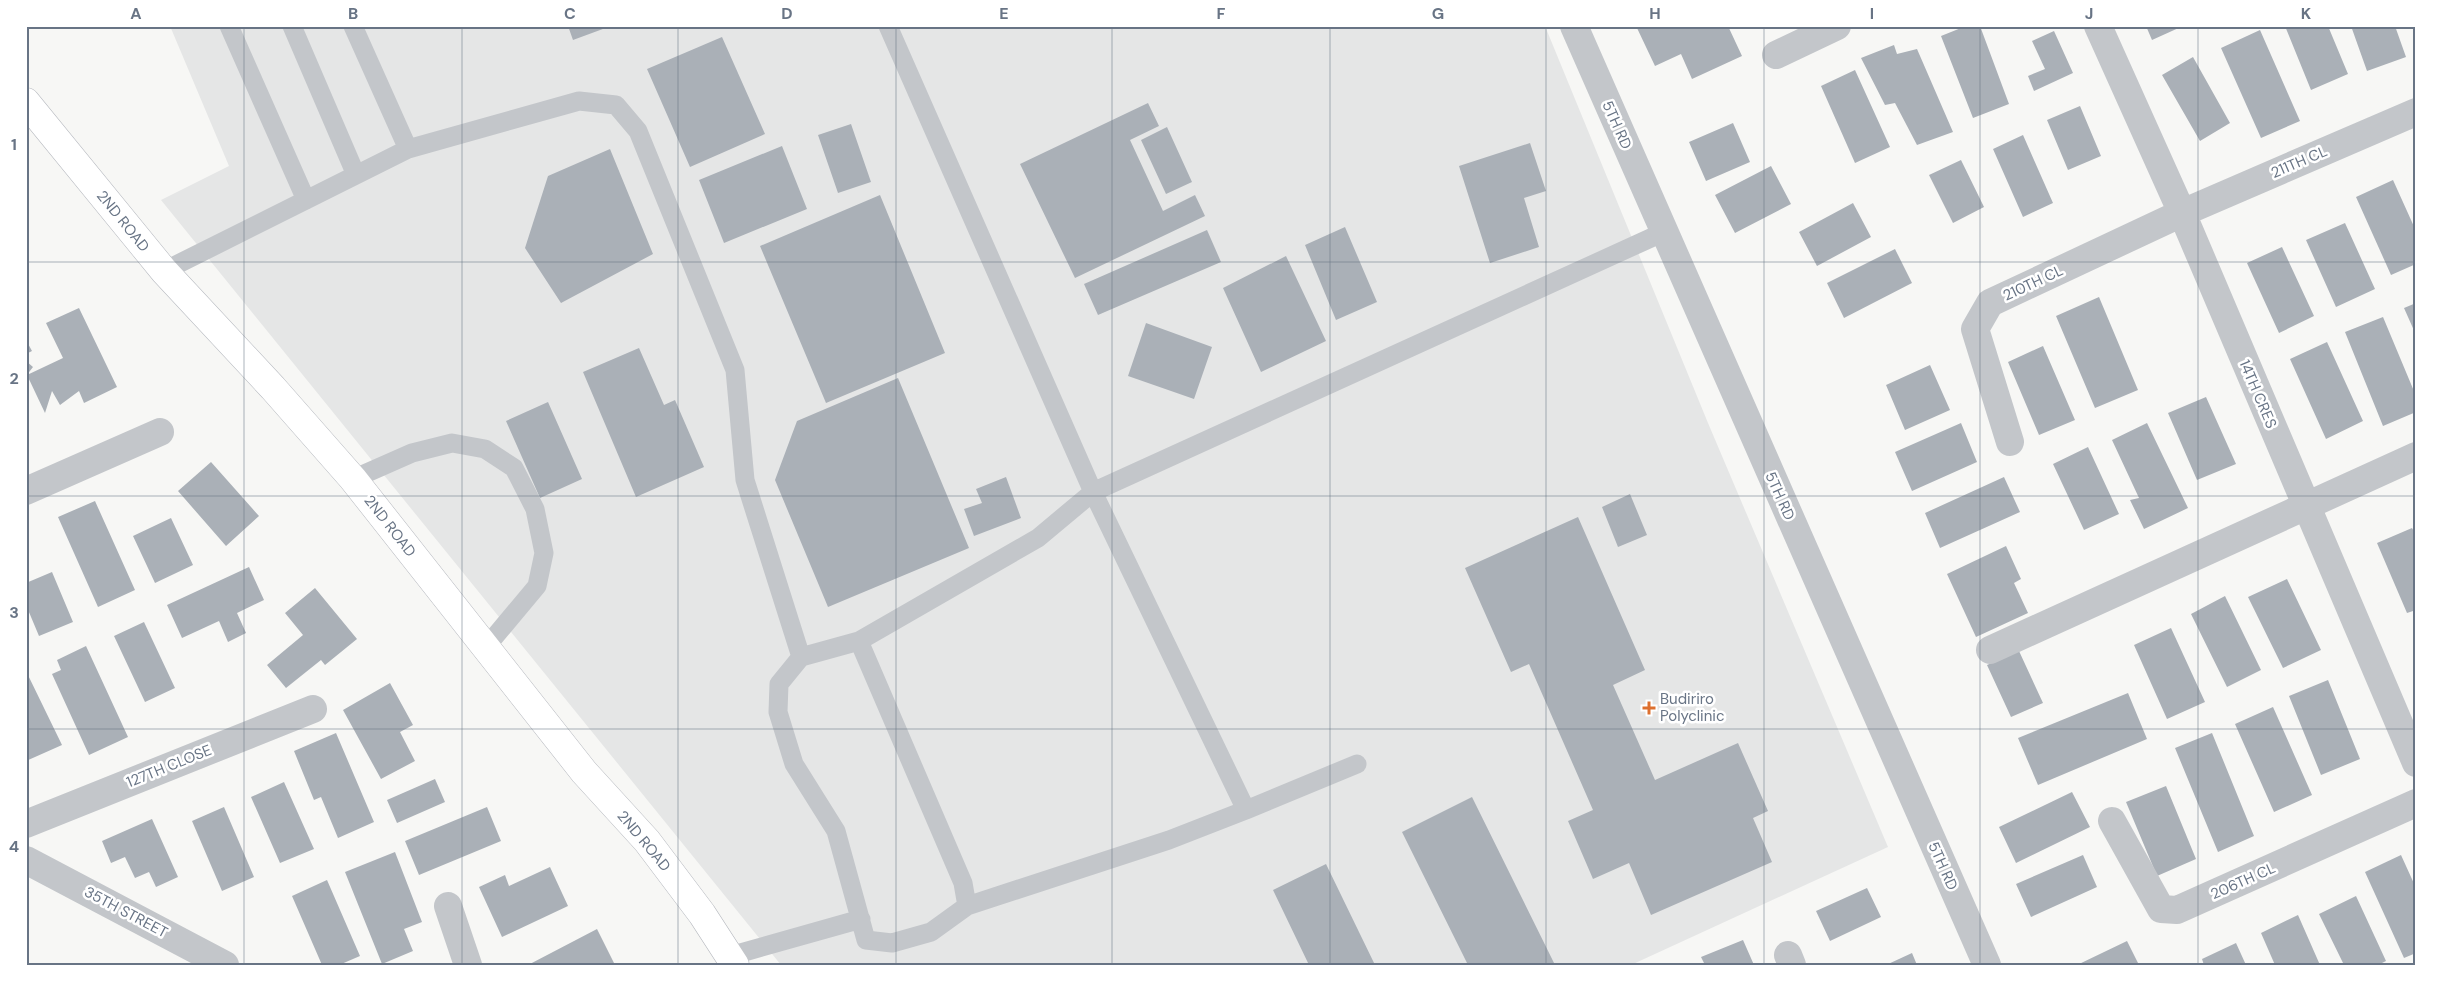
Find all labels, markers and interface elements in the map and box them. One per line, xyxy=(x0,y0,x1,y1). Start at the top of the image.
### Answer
text: A xyxy=(130,3,142,24)
text: B xyxy=(348,3,358,24)
text: C xyxy=(564,3,576,24)
text: D xyxy=(781,3,793,24)
text: E xyxy=(999,3,1009,24)
text: F xyxy=(1217,3,1226,24)
text: G xyxy=(1432,3,1444,24)
text: H xyxy=(1649,3,1661,24)
text: I xyxy=(1870,3,1874,24)
text: J xyxy=(2085,3,2093,24)
text: K xyxy=(2301,3,2312,24)
street label: 5TH RD xyxy=(1598,98,1636,152)
text: 1 xyxy=(11,134,17,155)
street label: 211TH CL xyxy=(2268,141,2330,183)
street label: 2ND ROAD xyxy=(92,186,154,256)
street label: 210TH CL xyxy=(2000,260,2066,306)
street label: 14TH CRES xyxy=(2235,357,2282,432)
text: 2 xyxy=(9,368,19,389)
street label: 5TH RD xyxy=(1761,469,1799,523)
street label: 2ND ROAD xyxy=(360,491,420,561)
text: 3 xyxy=(9,602,19,623)
place label: Budiriro Polyclinic xyxy=(1660,689,1724,726)
marker: Budiriro Polyclinic xyxy=(1642,701,1656,715)
street label: 127TH CLOSE xyxy=(123,740,215,792)
street label: 2ND ROAD xyxy=(613,806,675,876)
text: 4 xyxy=(9,836,19,857)
street label: 5TH RD xyxy=(1924,839,1962,893)
street label: 206TH CL xyxy=(2207,858,2279,904)
street label: 35TH STREET xyxy=(81,882,171,942)

